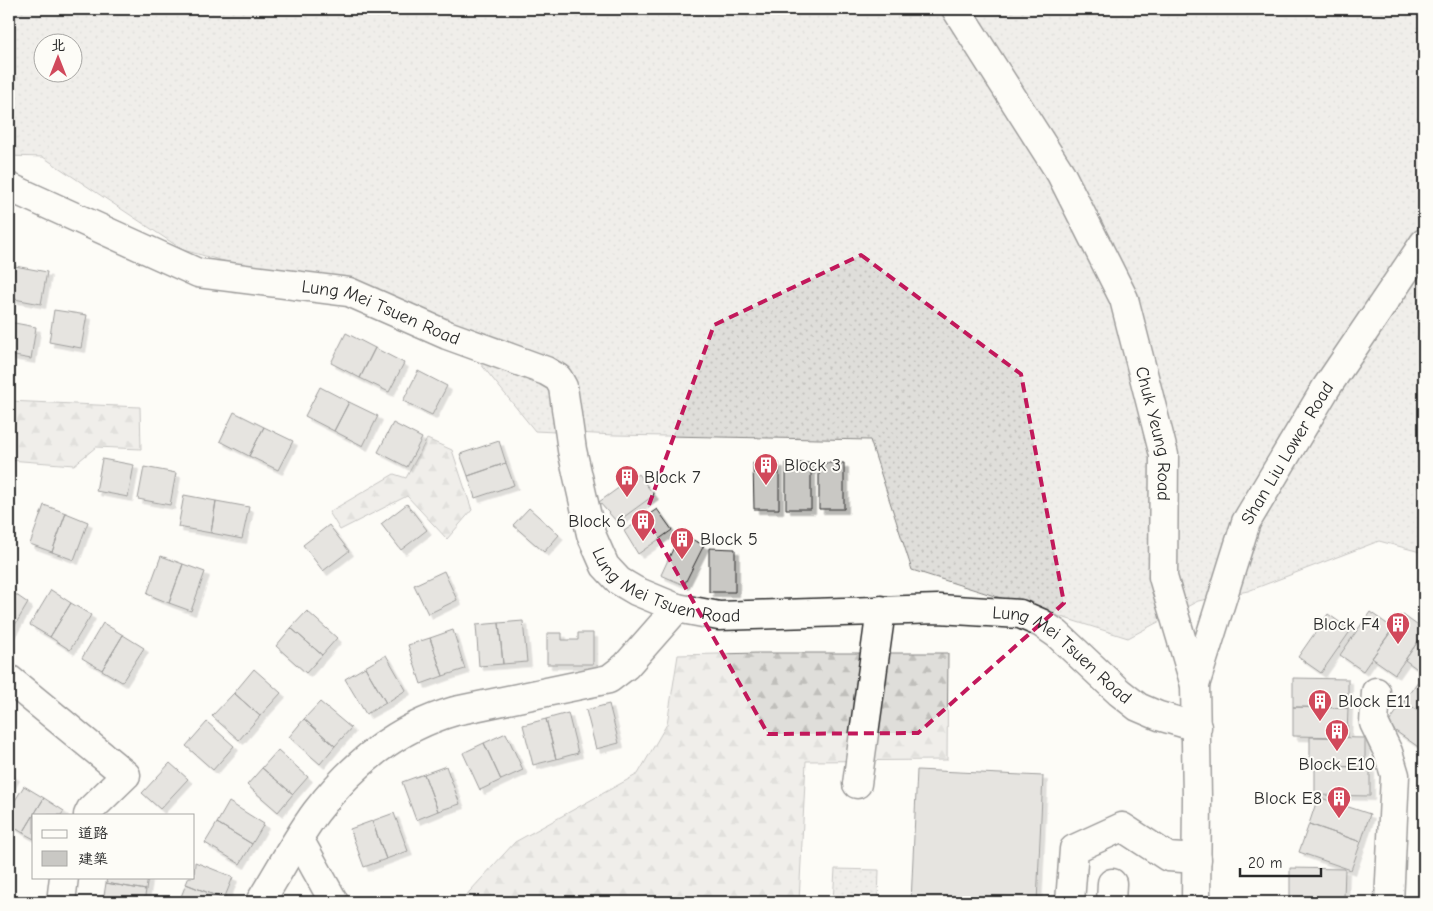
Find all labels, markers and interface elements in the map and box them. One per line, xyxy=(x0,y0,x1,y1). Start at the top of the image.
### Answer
north arrow xyxy=(32,32,82,82)
text: 北 xyxy=(51,37,65,54)
street label: Lung Mei Tsuen Road xyxy=(300,276,463,349)
street label: Chuk Yeung Road xyxy=(1131,364,1174,501)
street label: Shan Liu Lower Road xyxy=(1236,378,1338,528)
building icon: Block 3 xyxy=(753,452,779,486)
place label: Block 3 xyxy=(784,455,841,476)
building icon: Block 7 xyxy=(614,464,640,498)
place label: Block 7 xyxy=(644,467,701,488)
building icon: Block 6 xyxy=(630,508,656,542)
place label: Block 6 xyxy=(568,511,626,532)
building icon: Block 5 xyxy=(669,526,695,560)
place label: Block 5 xyxy=(700,529,758,550)
street label: Lung Mei Tsuen Road xyxy=(588,544,741,627)
street label: Lung Mei Tsuen Road xyxy=(992,602,1136,708)
building icon: Block F4 xyxy=(1385,611,1411,645)
place label: Block F4 xyxy=(1313,614,1380,635)
building icon: Block E11 xyxy=(1307,688,1333,722)
place label: Block E11 xyxy=(1338,691,1411,712)
building icon: Block E10 xyxy=(1324,718,1350,752)
place label: Block E10 xyxy=(1299,754,1375,775)
building icon: Block E8 xyxy=(1326,785,1352,819)
place label: Block E8 xyxy=(1254,788,1322,809)
legend xyxy=(32,814,195,878)
text: 道路 xyxy=(78,824,108,842)
scale bar xyxy=(1240,846,1322,878)
text: 建築 xyxy=(78,850,108,868)
text: 20 m xyxy=(1248,854,1282,872)

